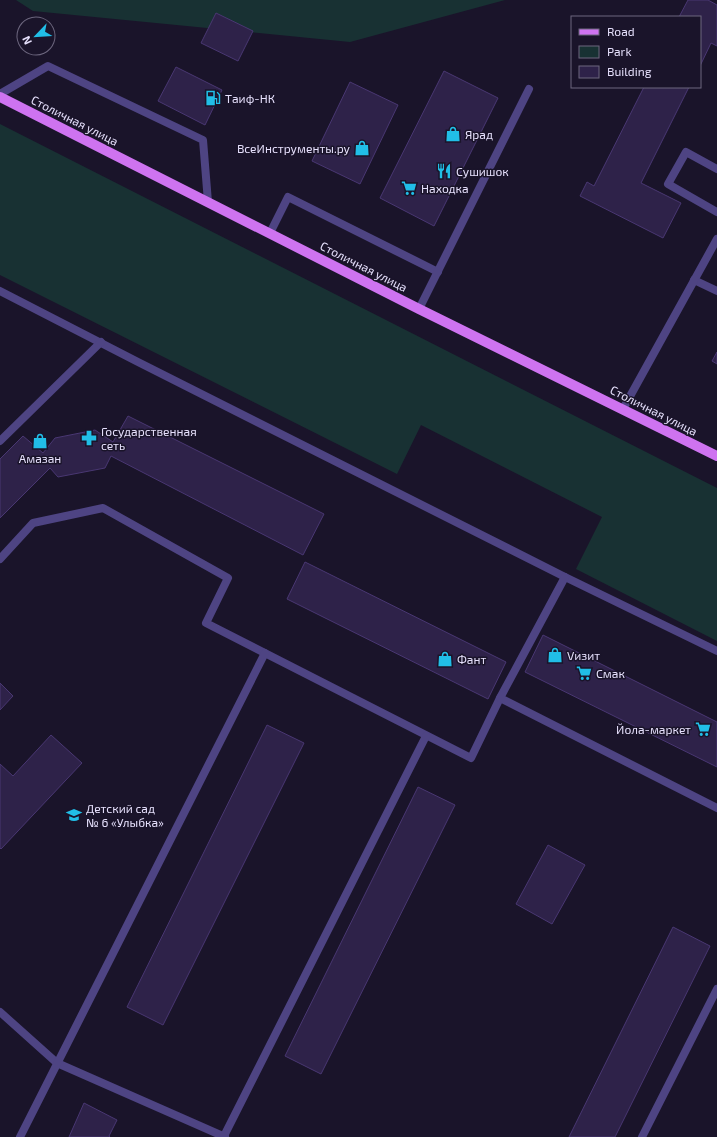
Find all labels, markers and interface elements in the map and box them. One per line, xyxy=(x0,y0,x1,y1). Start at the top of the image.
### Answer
north arrow xyxy=(16,16,56,56)
legend xyxy=(571,16,701,88)
text: Road xyxy=(607,24,635,38)
text: N xyxy=(19,34,34,47)
text: Park xyxy=(607,44,632,58)
text: Building xyxy=(607,64,652,78)
fuel station icon: Таиф-НК xyxy=(204,89,222,107)
place label: Таиф-НК xyxy=(225,91,275,105)
street label: Столичная улица xyxy=(29,92,121,149)
shop icon: Ярад xyxy=(444,125,462,143)
place label: Ярад xyxy=(465,127,493,141)
shop icon: ВсеИнструменты.ру xyxy=(353,139,371,157)
place label: ВсеИнструменты.ру xyxy=(237,141,351,156)
restaurant icon: Сушишок xyxy=(435,162,453,180)
place label: Сушишок xyxy=(456,164,509,179)
supermarket icon: Находка xyxy=(400,179,418,197)
place label: Находка xyxy=(421,181,469,195)
street label: Столичная улица xyxy=(318,238,410,295)
street label: Столичная улица xyxy=(608,382,700,439)
place label: Государственная сеть xyxy=(101,424,197,452)
pharmacy icon: Государственная сеть xyxy=(80,429,98,447)
shop icon: Амазан xyxy=(31,432,49,450)
place label: Амазан xyxy=(19,451,61,465)
shop icon: Vизит xyxy=(546,646,564,664)
place label: Vизит xyxy=(567,648,600,662)
shop icon: Фант xyxy=(436,650,454,668)
place label: Фант xyxy=(457,652,486,666)
supermarket icon: Смак xyxy=(575,664,593,682)
place label: Смак xyxy=(596,666,625,680)
supermarket icon: Йола-маркет xyxy=(694,720,712,738)
place label: Йола-маркет xyxy=(616,722,691,736)
place label: Детский сад № 6 «Улыбка» xyxy=(86,801,164,829)
school or university icon: Детский сад № 6 «Улыбка» xyxy=(65,806,83,824)

